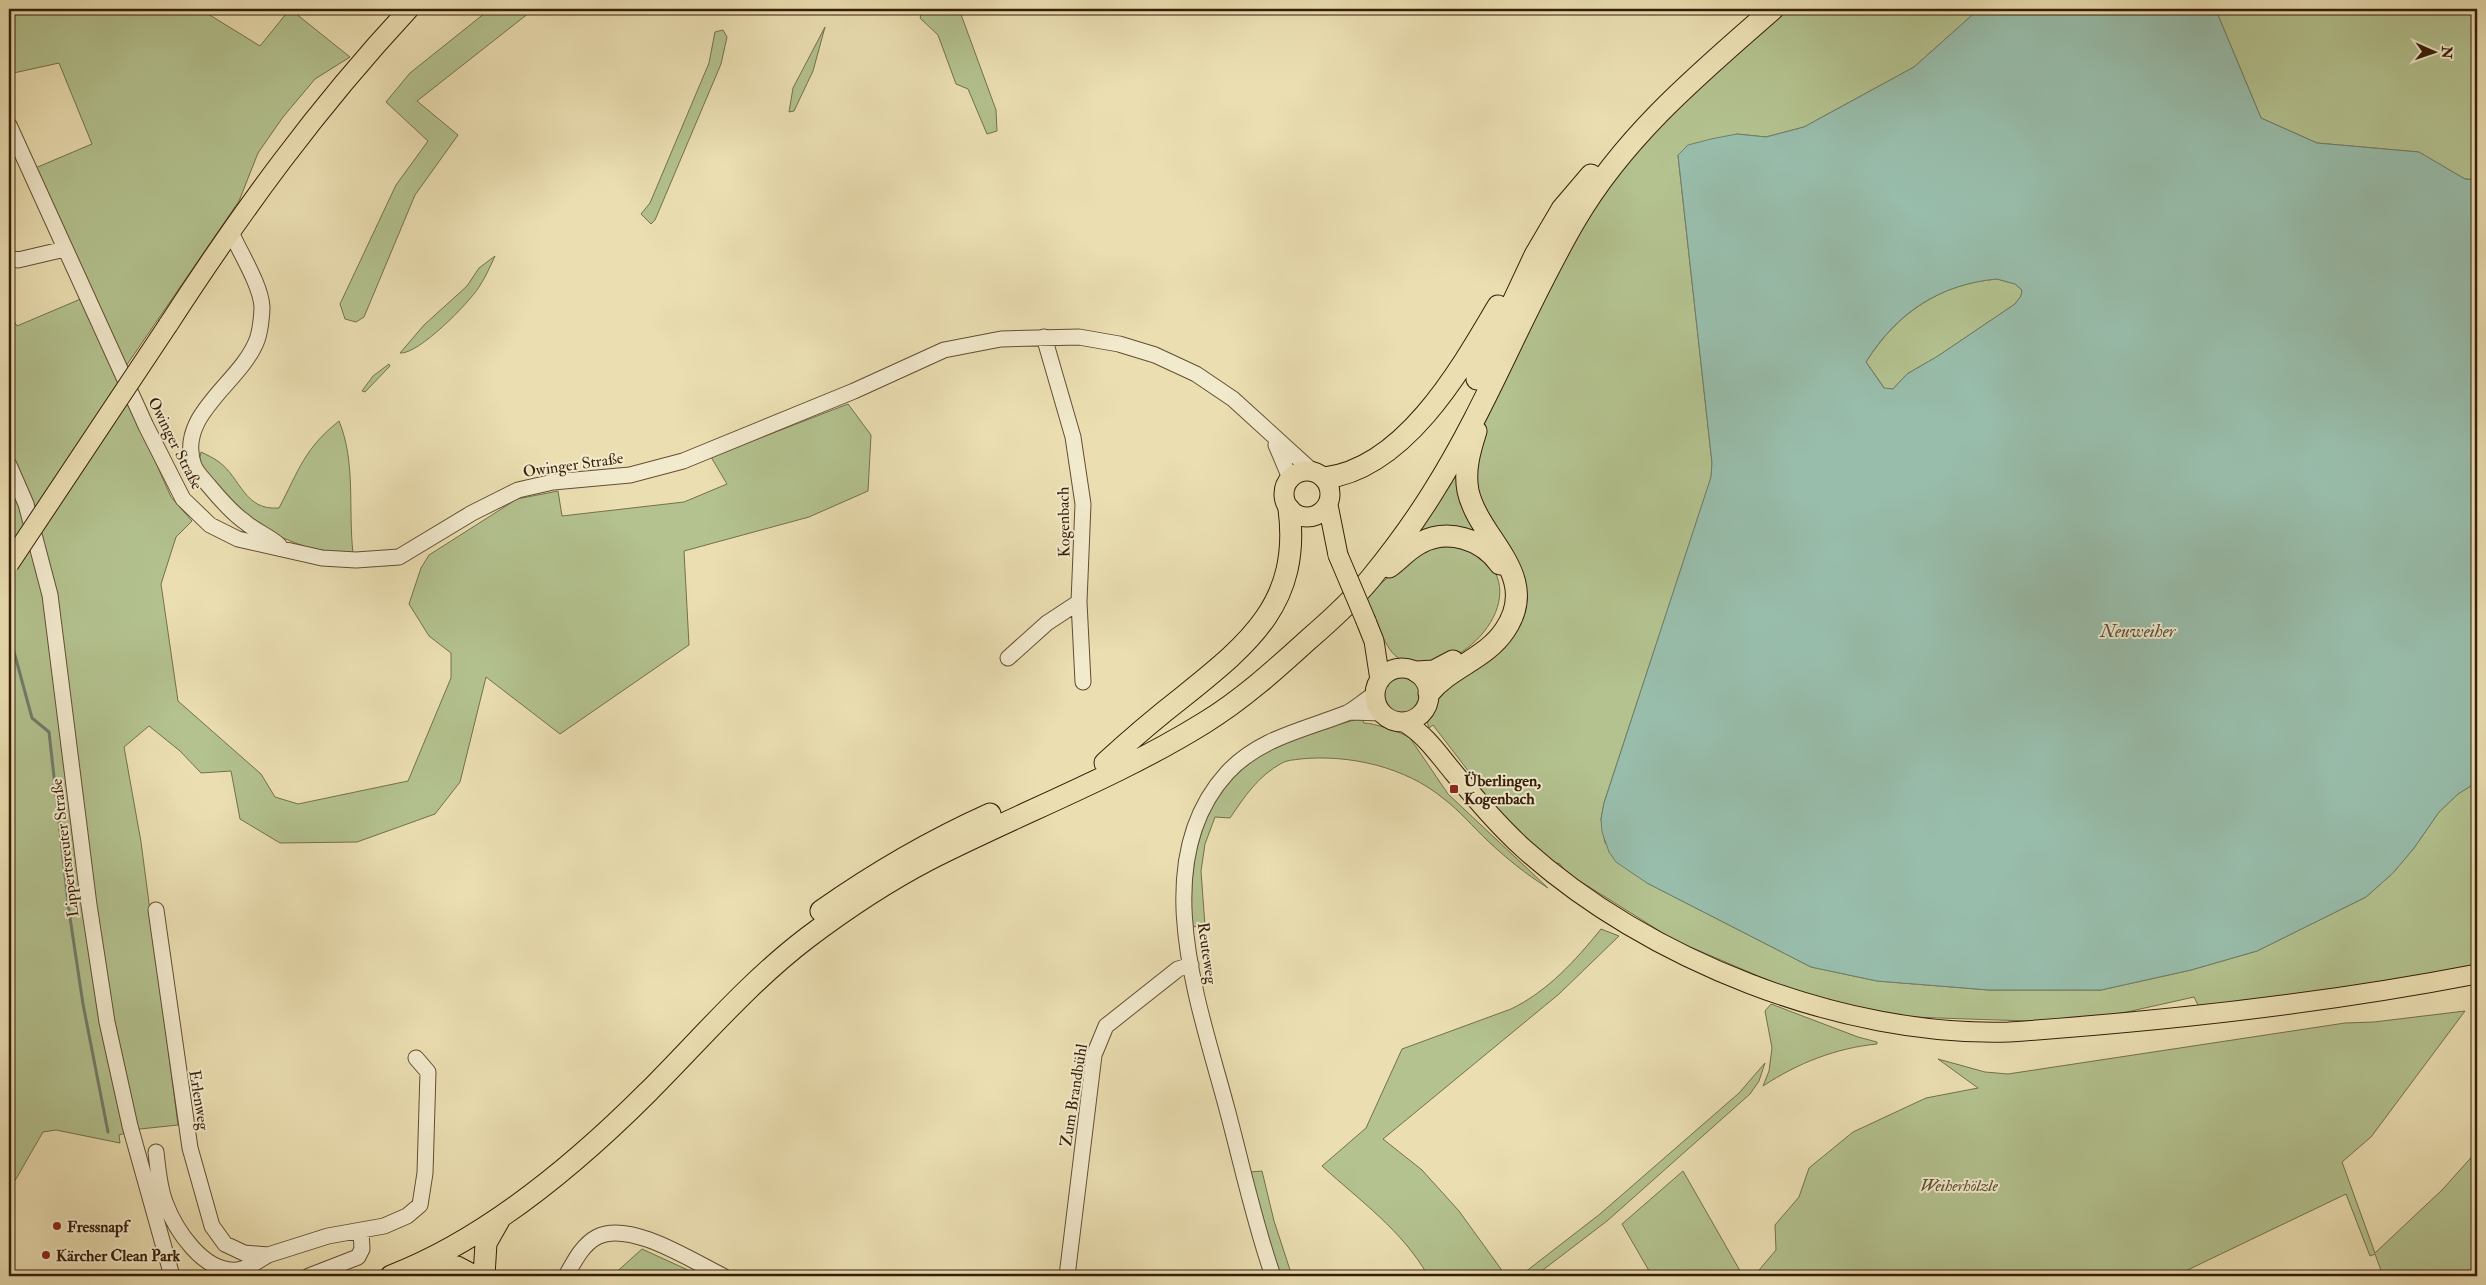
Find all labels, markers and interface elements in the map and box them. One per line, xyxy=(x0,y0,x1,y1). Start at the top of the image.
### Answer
north arrow xyxy=(2408,28,2458,78)
text: N xyxy=(2438,45,2455,59)
street label: Owinger Straße xyxy=(143,394,207,493)
street label: Owinger Straße xyxy=(522,448,625,482)
street label: Kogenbach xyxy=(1053,486,1075,557)
water label: Neuweiher xyxy=(2100,620,2177,643)
place label: Überlingen, Kogenbach xyxy=(1464,771,1541,810)
street label: Lippertsreuter Straße xyxy=(47,777,84,918)
marker: Überlingen, Kogenbach xyxy=(1448,783,1460,795)
street label: Reuteweg xyxy=(1193,921,1221,987)
street label: Zum Brandbühl xyxy=(1056,1042,1092,1148)
street label: Erlenweg xyxy=(184,1069,214,1133)
park label: Weiherhölzle xyxy=(1920,1176,1998,1196)
place label: Fressnapf xyxy=(67,1217,131,1238)
marker: Fressnapf xyxy=(51,1220,63,1232)
place label: Kärcher Clean Park xyxy=(56,1246,181,1266)
marker: Kärcher Clean Park xyxy=(40,1249,52,1261)

